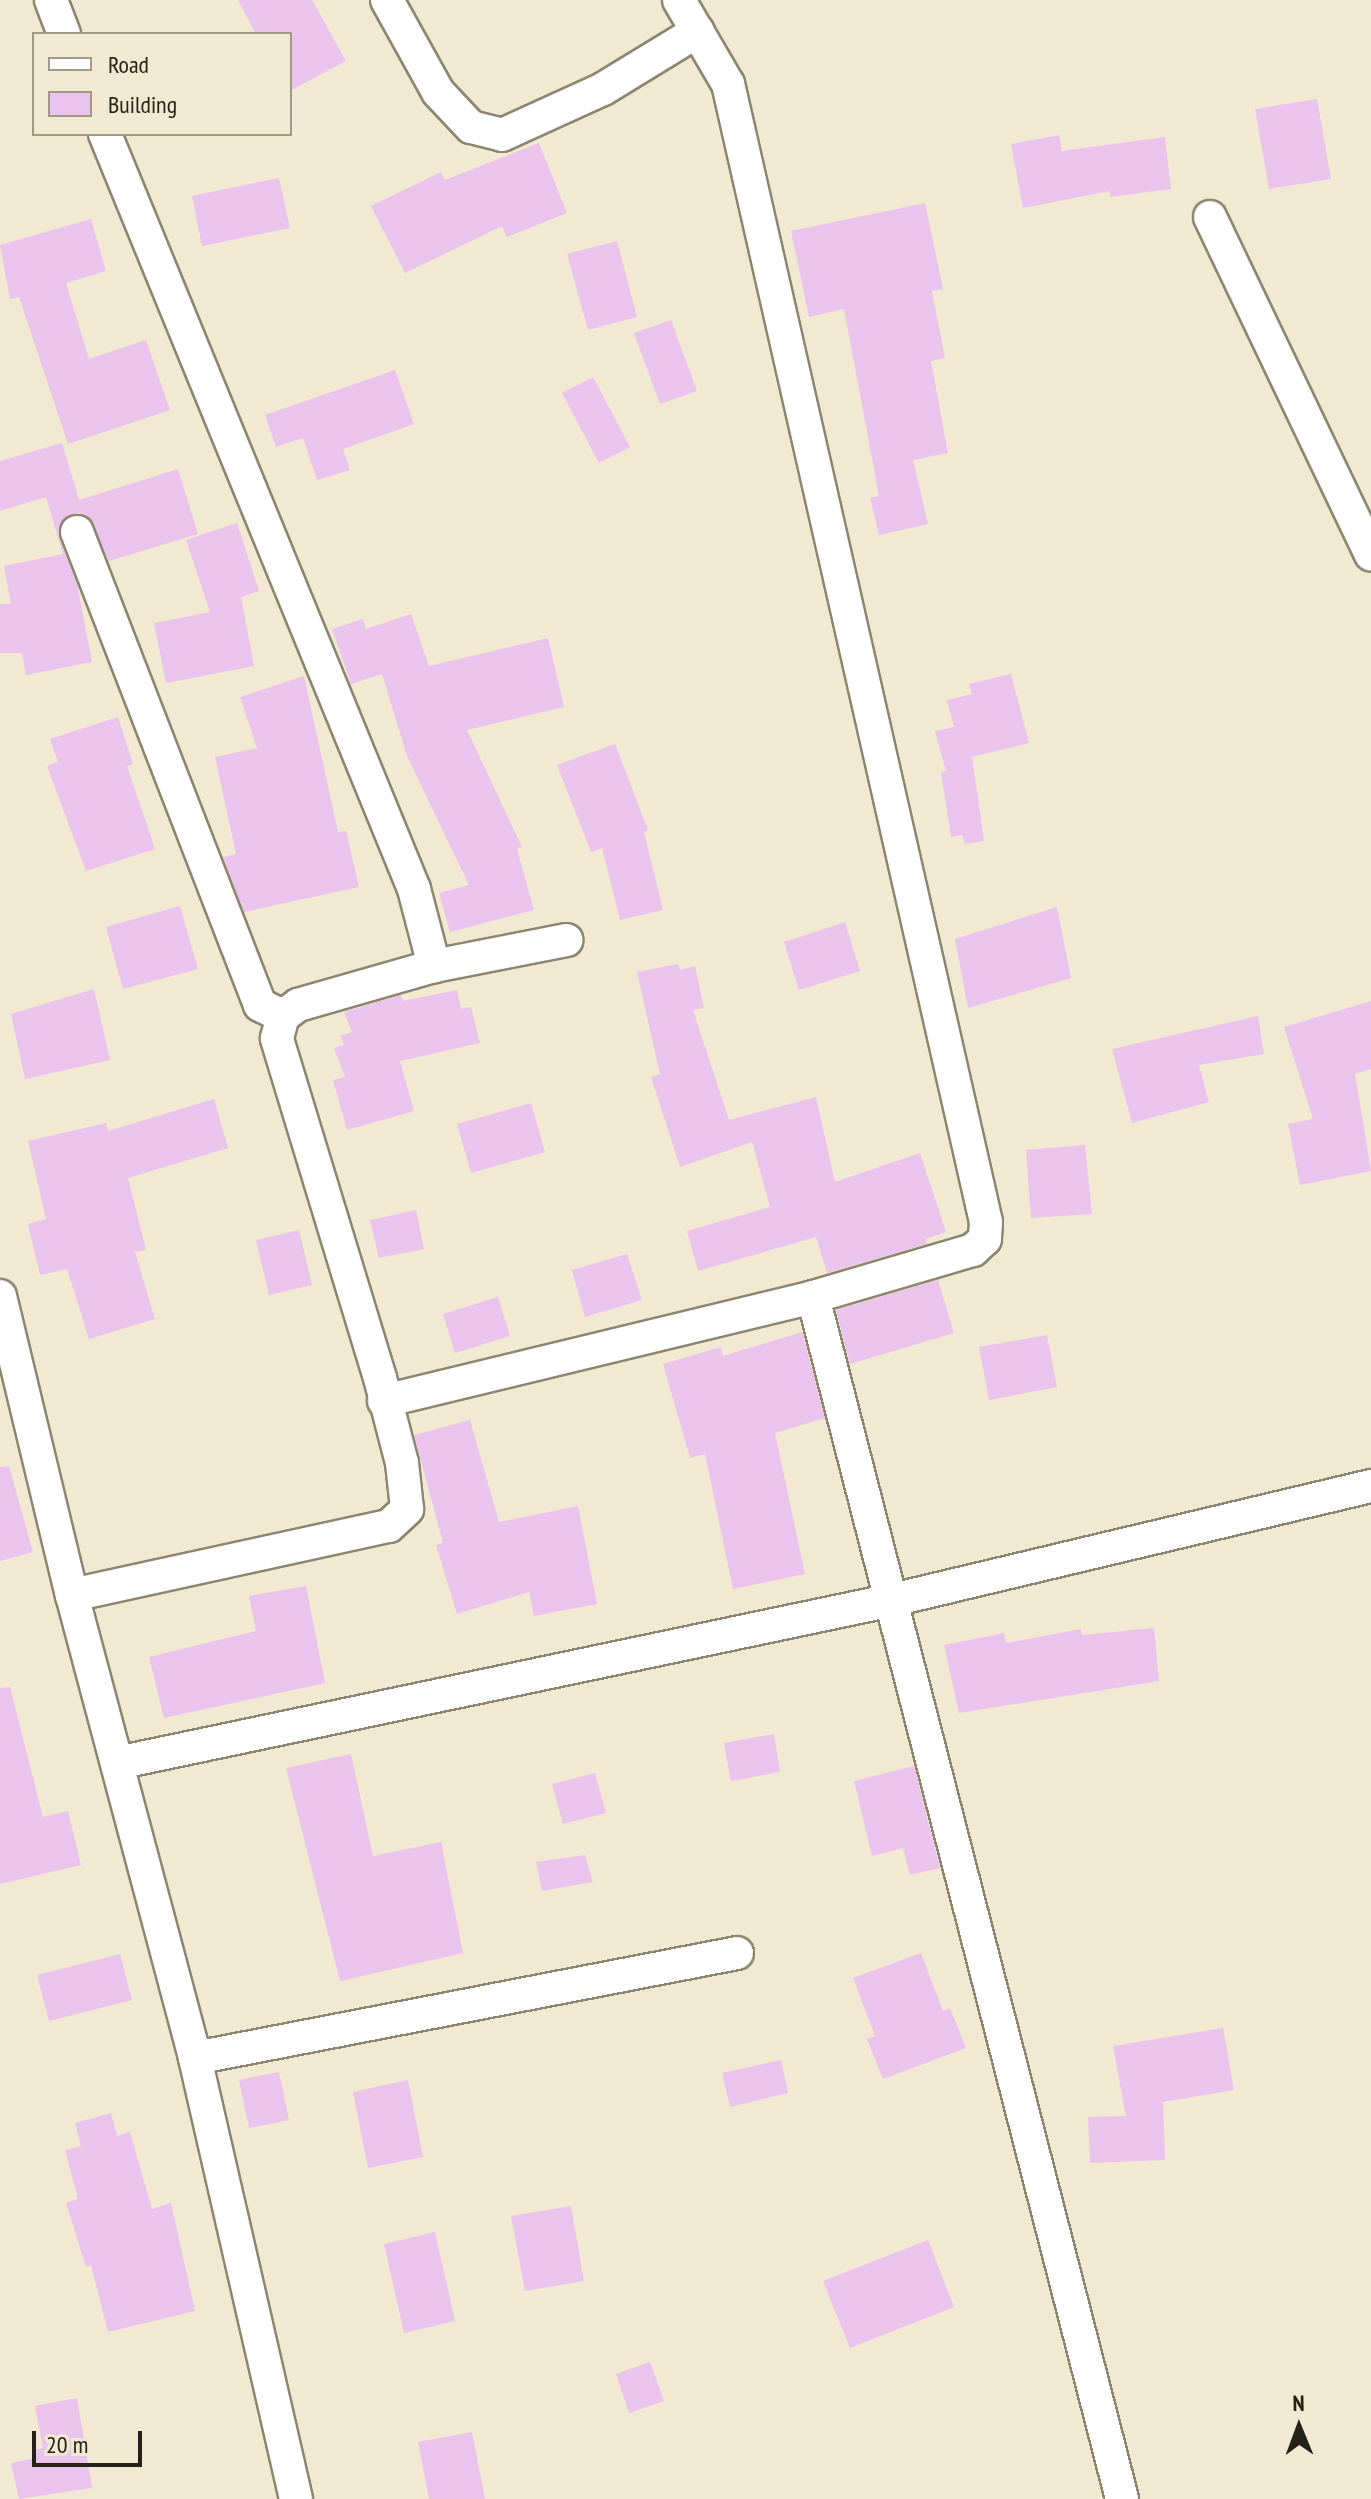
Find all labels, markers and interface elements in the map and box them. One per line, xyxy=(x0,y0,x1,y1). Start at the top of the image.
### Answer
legend xyxy=(32,32,292,136)
text: Road xyxy=(108,49,149,80)
text: Building xyxy=(108,89,177,120)
north arrow xyxy=(1259,2387,1339,2467)
text: N xyxy=(1292,2389,1305,2417)
scale bar xyxy=(36,2415,146,2465)
text: 20 m xyxy=(46,2429,88,2460)

